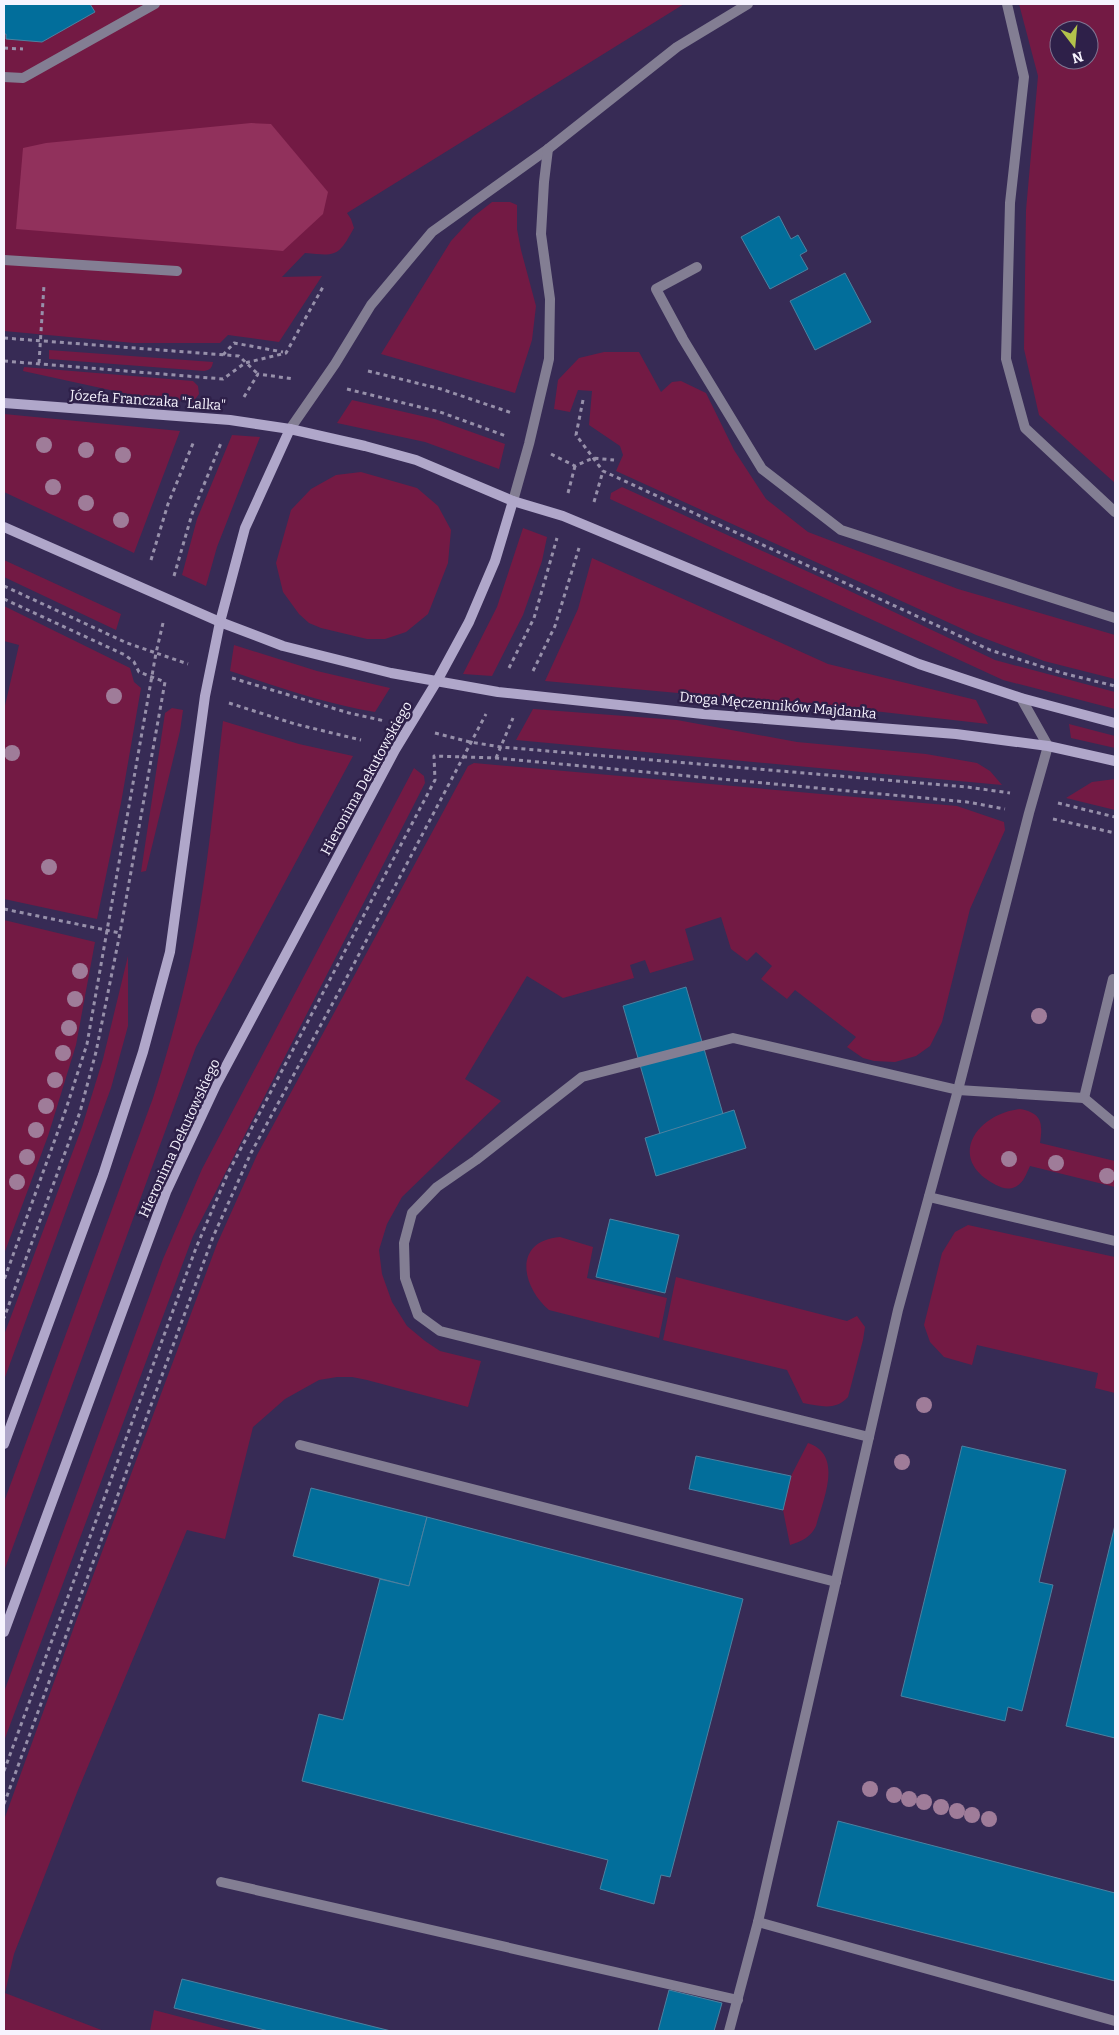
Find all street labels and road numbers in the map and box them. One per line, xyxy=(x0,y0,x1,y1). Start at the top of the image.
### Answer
street label: Józefa Franczaka "Lalka" xyxy=(69,387,226,414)
street label: Droga Męczenników Majdanka xyxy=(679,688,878,723)
street label: Hieronima Dekutowskiego xyxy=(317,698,416,858)
street label: Hieronima Dekutowskiego xyxy=(135,1056,224,1220)

